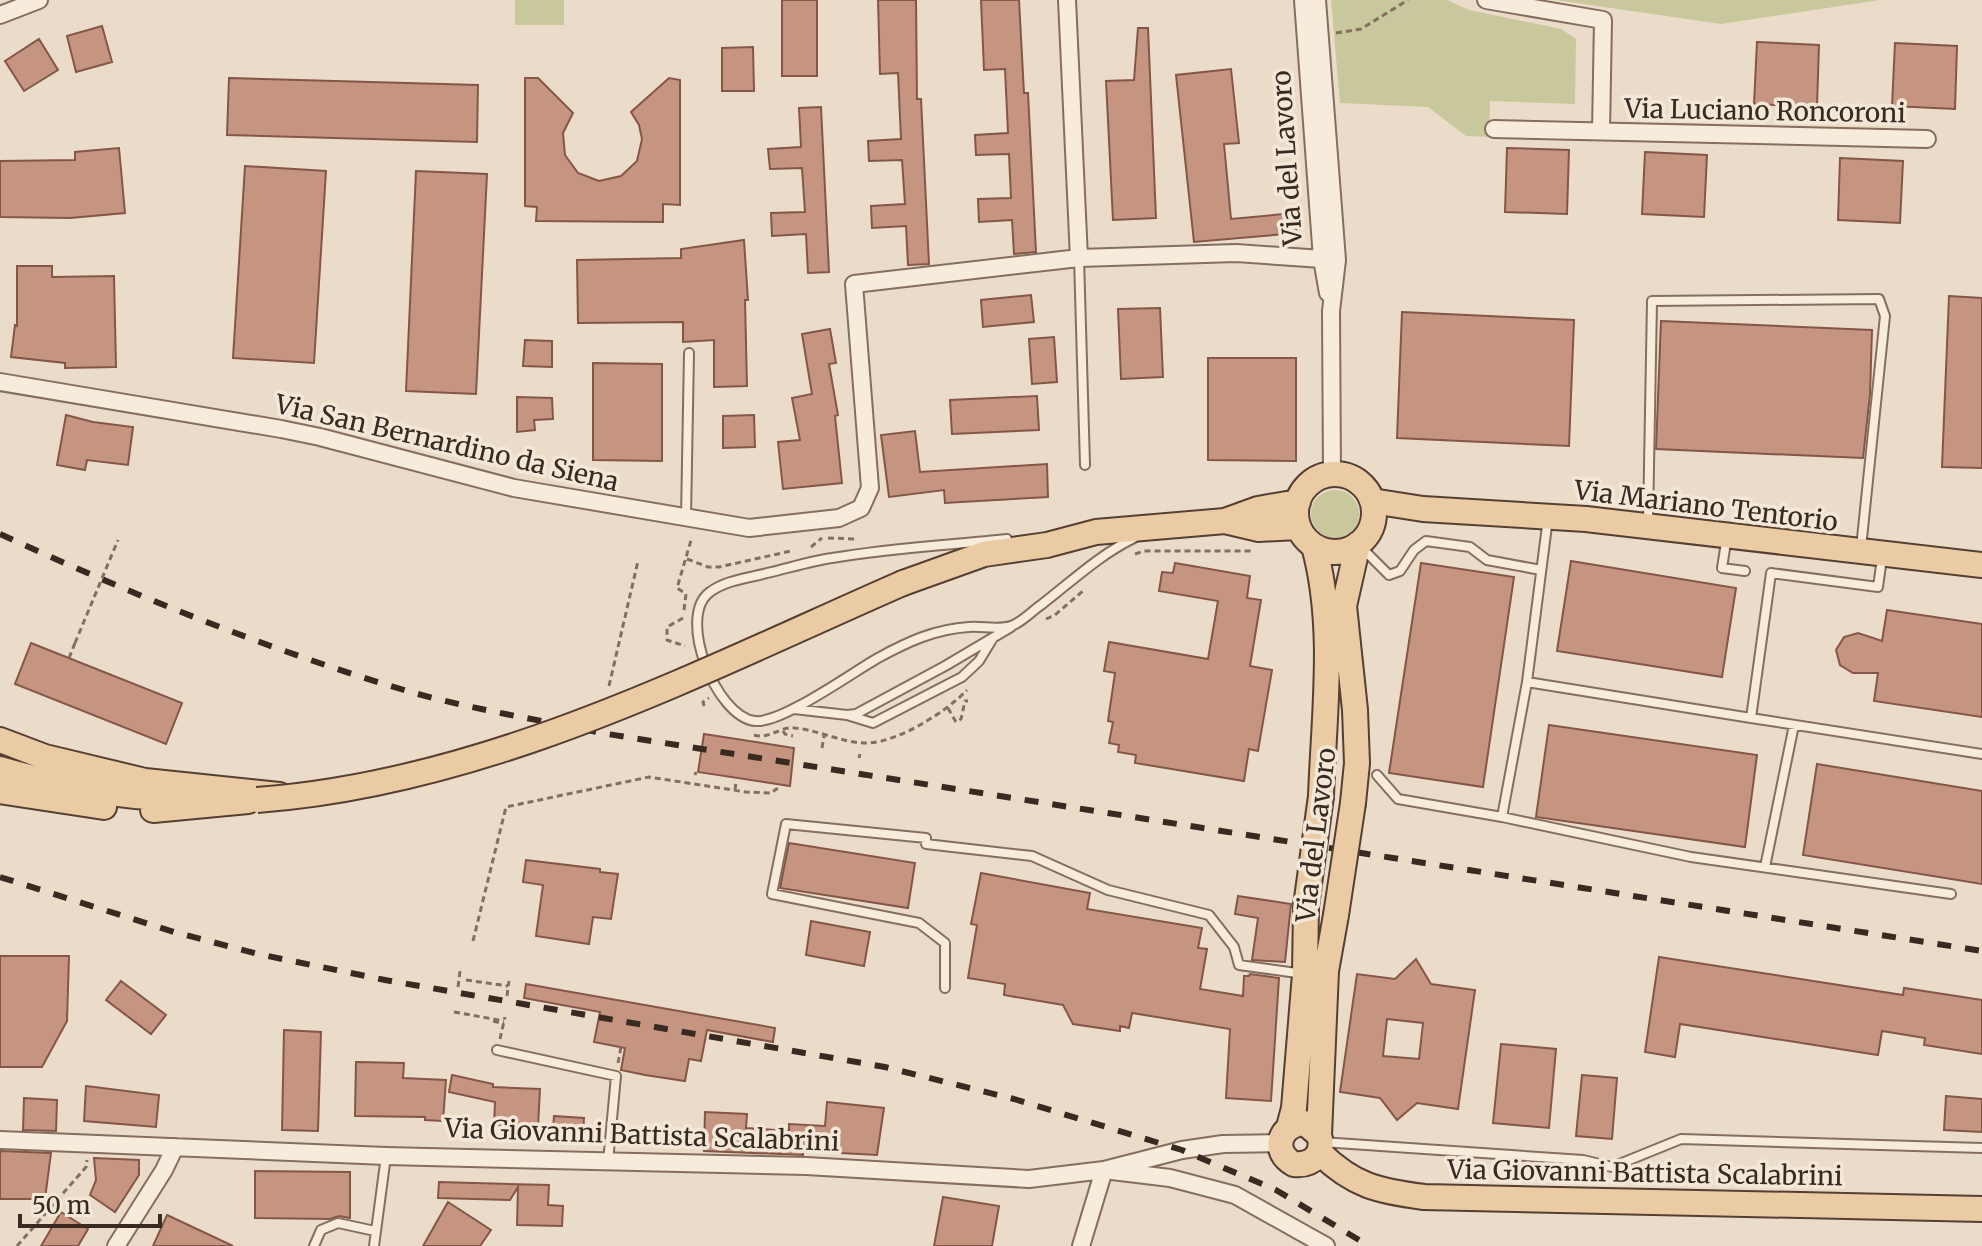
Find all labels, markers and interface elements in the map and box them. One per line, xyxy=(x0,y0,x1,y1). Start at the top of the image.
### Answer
street label: Via del Lavoro xyxy=(1264,69,1309,248)
street label: Via Luciano Roncoroni xyxy=(1623,92,1906,129)
street label: Via San Bernardino da Siena xyxy=(271,387,622,498)
street label: Via Mariano Tentorio xyxy=(1571,473,1840,538)
street label: Via del Lavoro xyxy=(1288,746,1343,925)
street label: Via Giovanni Battista Scalabrini xyxy=(443,1111,840,1158)
street label: Via Giovanni Battista Scalabrini xyxy=(1446,1153,1843,1192)
scale bar xyxy=(20,1178,160,1228)
text: 50 m xyxy=(32,1190,91,1221)

